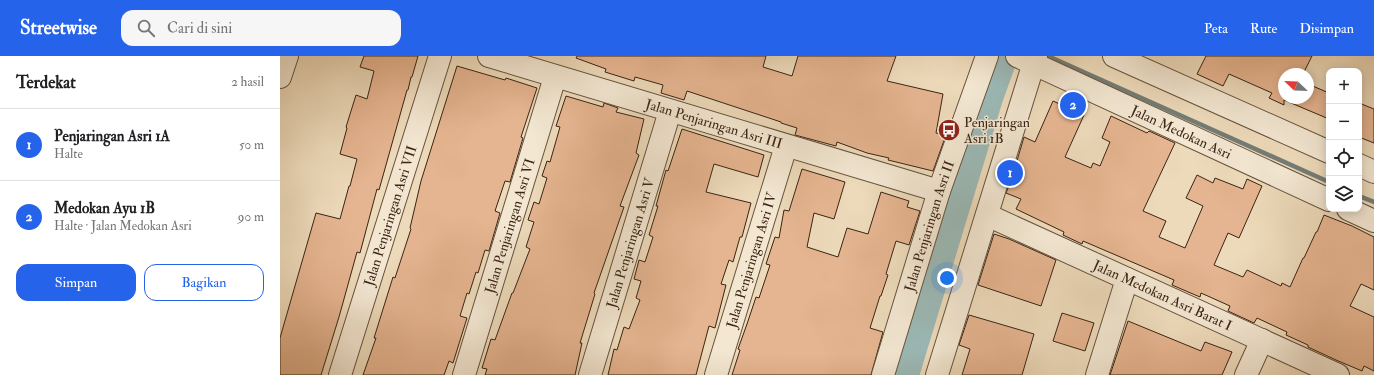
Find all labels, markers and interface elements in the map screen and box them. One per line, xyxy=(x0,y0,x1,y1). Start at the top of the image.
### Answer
search box xyxy=(121,10,401,46)
text: Streetwise xyxy=(20,16,97,40)
icon: search xyxy=(135,17,157,39)
text: Cari di sini xyxy=(167,19,232,38)
text: Peta xyxy=(1204,20,1228,37)
text: Rute xyxy=(1250,20,1277,37)
text: Disimpan xyxy=(1299,20,1354,37)
north arrow xyxy=(1278,68,1314,104)
map controls xyxy=(1326,68,1362,212)
button: + xyxy=(1326,68,1362,104)
text: Terdekat xyxy=(16,72,76,93)
text: 2 hasil xyxy=(231,74,264,90)
pin: 2 xyxy=(1060,90,1086,120)
street label: Jalan Penjaringan Asri III xyxy=(642,95,785,153)
street label: Jalan Medokan Asri xyxy=(1127,101,1234,163)
button: − xyxy=(1326,104,1362,140)
place label: Penjaringan Asri 1B xyxy=(963,114,1030,147)
bus stop icon: Penjaringan Asri 1B xyxy=(936,117,962,143)
text: Penjaringan Asri 1A xyxy=(54,127,170,146)
text: 1 xyxy=(27,137,31,153)
text: 50 m xyxy=(239,137,264,153)
button: locate xyxy=(1326,140,1362,176)
street label: Jalan Penjaringan Asri VII xyxy=(360,143,421,289)
text: Halte xyxy=(54,146,83,162)
street label: Jalan Penjaringan Asri VI xyxy=(481,156,539,297)
street label: Jalan Penjaringan Asri II xyxy=(901,158,958,295)
pin: 1 xyxy=(997,158,1023,188)
street label: Jalan Penjaringan Asri V xyxy=(602,175,659,311)
button: layers xyxy=(1326,176,1362,212)
street label: Jalan Penjaringan Asri IV xyxy=(723,190,781,331)
text: Medokan Ayu 1B xyxy=(54,199,155,218)
text: 2 xyxy=(26,209,32,225)
text: 90 m xyxy=(238,209,264,225)
text: Halte · Jalan Medokan Asri xyxy=(54,218,192,234)
street label: Jalan Medokan Asri Barat I xyxy=(1089,256,1235,335)
button: Simpan xyxy=(16,264,136,301)
button: Bagikan xyxy=(144,264,264,301)
your location xyxy=(937,268,957,288)

